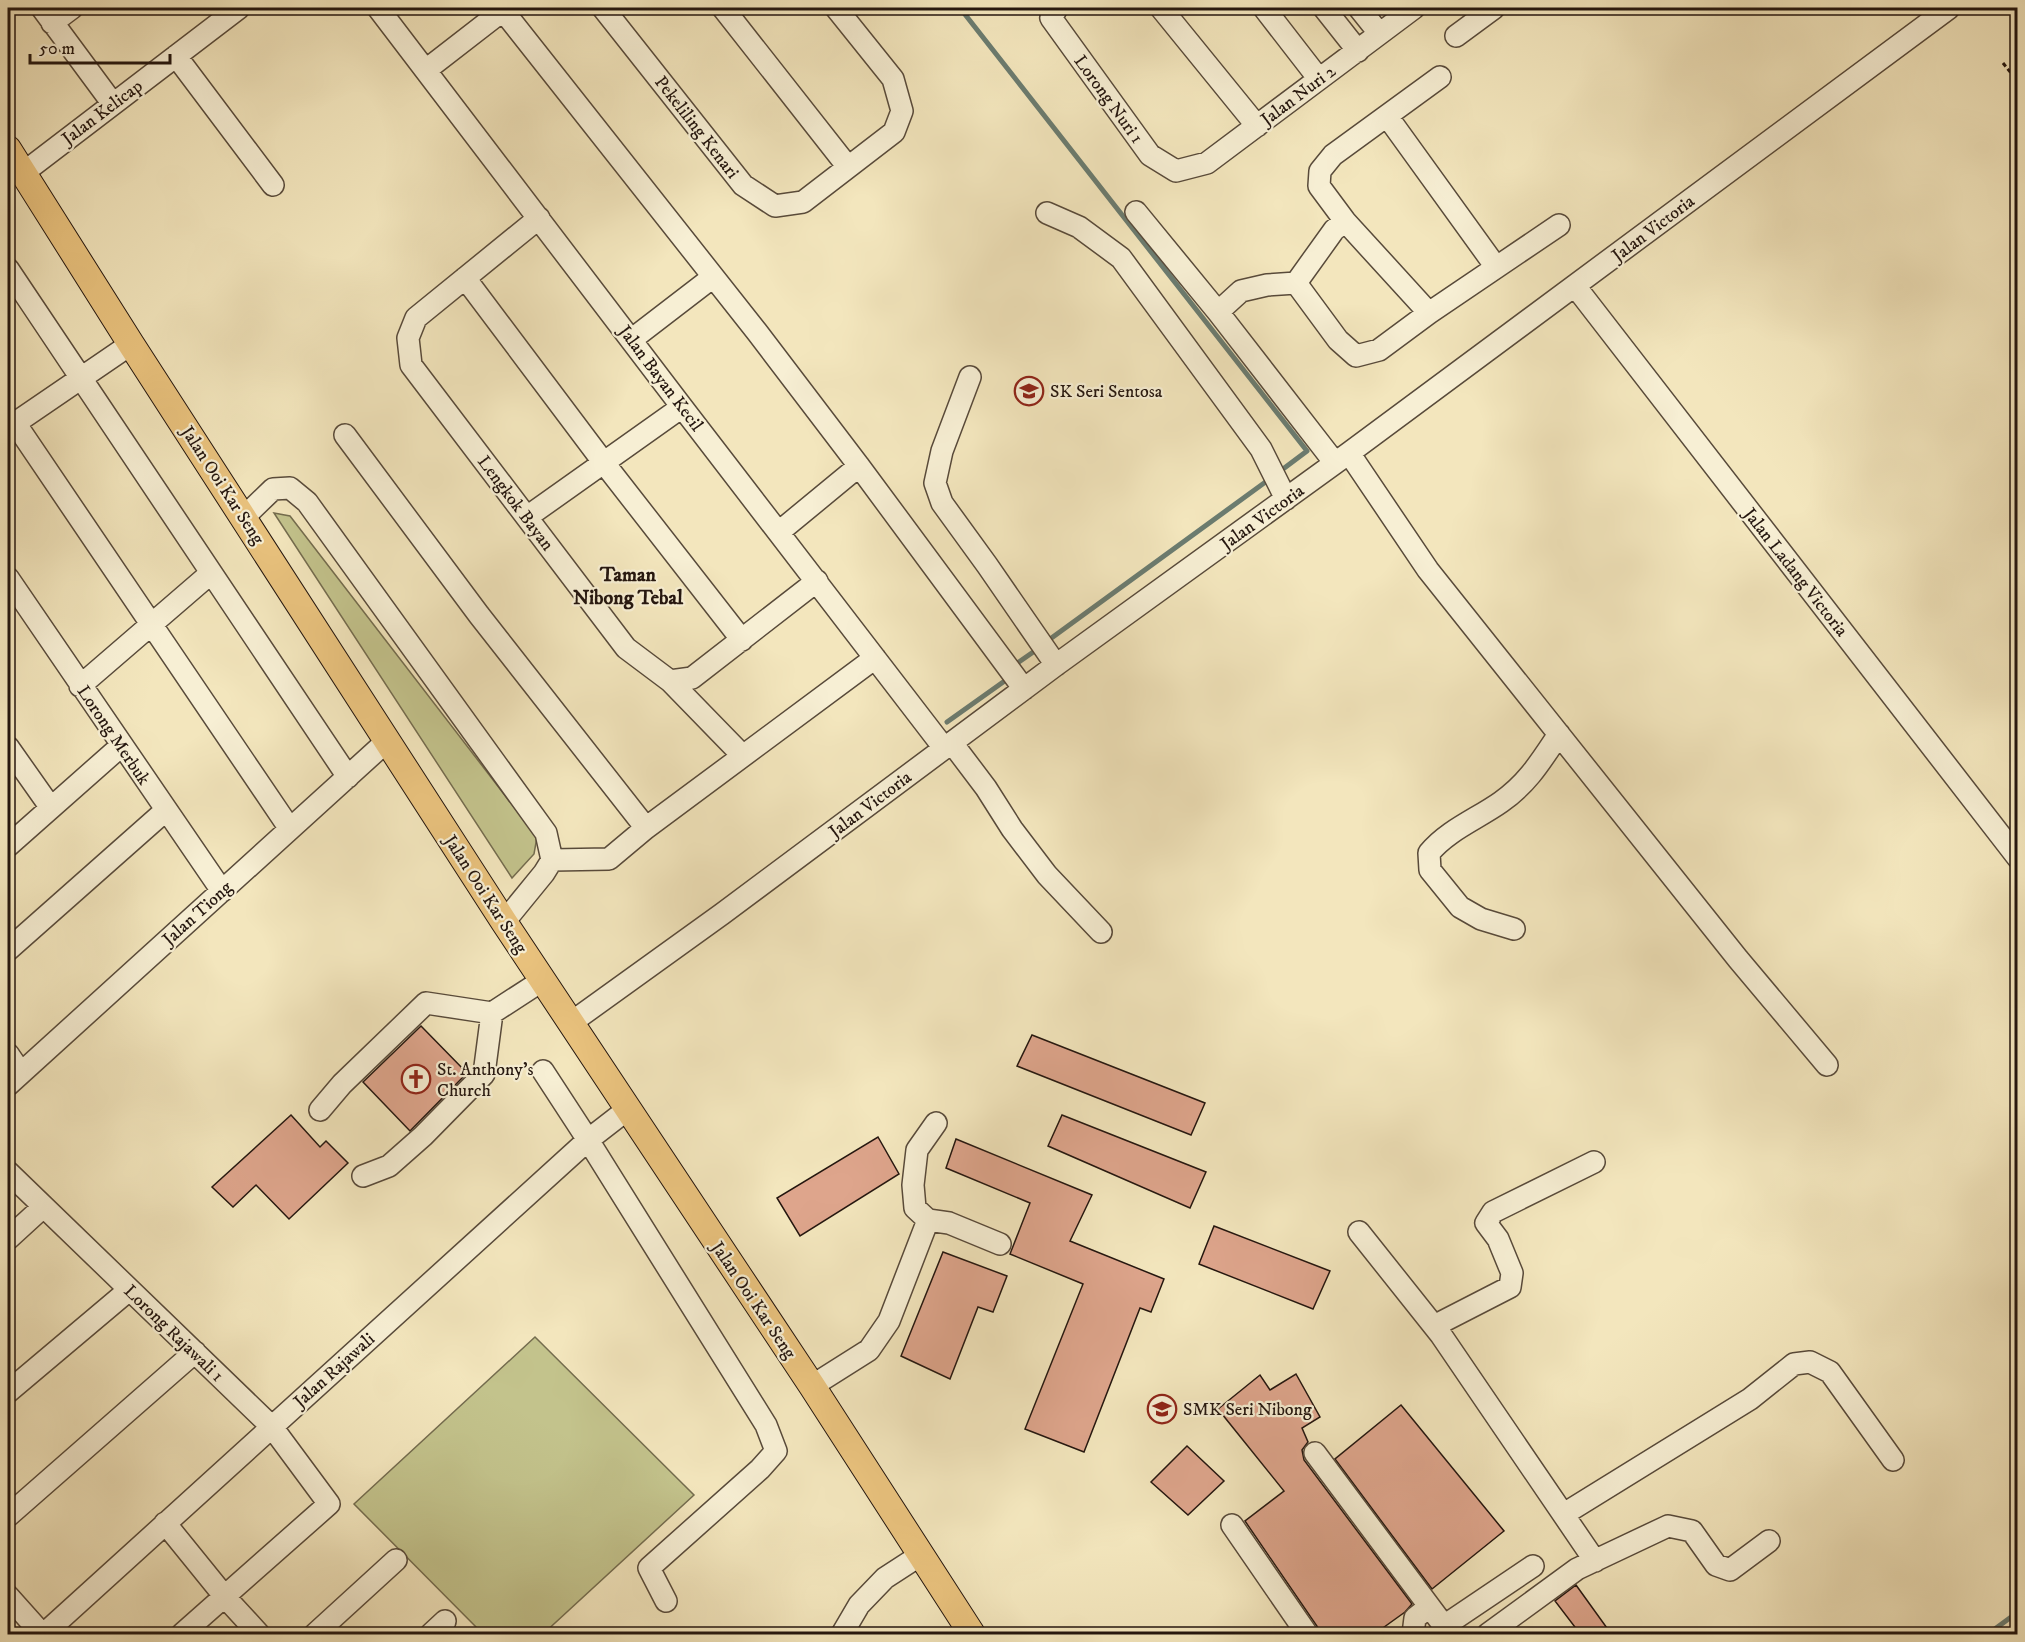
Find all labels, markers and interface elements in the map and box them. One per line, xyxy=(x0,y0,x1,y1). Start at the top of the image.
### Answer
scale bar xyxy=(30,27,170,65)
text: 50 m xyxy=(39,38,75,60)
street label: Lorong Nuri 1 xyxy=(1069,51,1148,148)
street label: Jalan Nuri 2 xyxy=(1255,60,1340,132)
street label: Pekeliling Kenari xyxy=(649,72,743,183)
street label: Jalan Kelicap xyxy=(56,75,147,151)
street label: Jalan Victoria xyxy=(1606,190,1700,268)
street label: Jalan Bayan Kecil xyxy=(612,320,708,436)
school or university icon: SK Seri Sentosa xyxy=(1013,375,1045,407)
place label: SK Seri Sentosa xyxy=(1050,381,1163,403)
street label: Jalan Ooi Kar Seng xyxy=(175,421,269,549)
street label: Lengkok Bayan xyxy=(472,452,558,556)
street label: Jalan Victoria xyxy=(1215,480,1309,557)
street label: Jalan Ladang Victoria xyxy=(1737,502,1852,642)
district label: Taman Nibong Tebal xyxy=(573,563,684,611)
street label: Lorong Merbuk xyxy=(72,682,155,790)
street label: Jalan Victoria xyxy=(823,766,917,844)
street label: Jalan Ooi Kar Seng xyxy=(438,830,532,958)
street label: Jalan Tiong xyxy=(157,877,237,952)
place label: St. Anthony's Church xyxy=(437,1059,533,1102)
church icon: St. Anthony's Church xyxy=(400,1063,432,1095)
street label: Jalan Ooi Kar Seng xyxy=(705,1236,801,1364)
street label: Lorong Rajawali 1 xyxy=(119,1281,228,1387)
street label: Jalan Rajawali xyxy=(288,1329,380,1414)
school or university icon: SMK Seri Nibong xyxy=(1146,1393,1178,1425)
place label: SMK Seri Nibong xyxy=(1183,1399,1312,1421)

